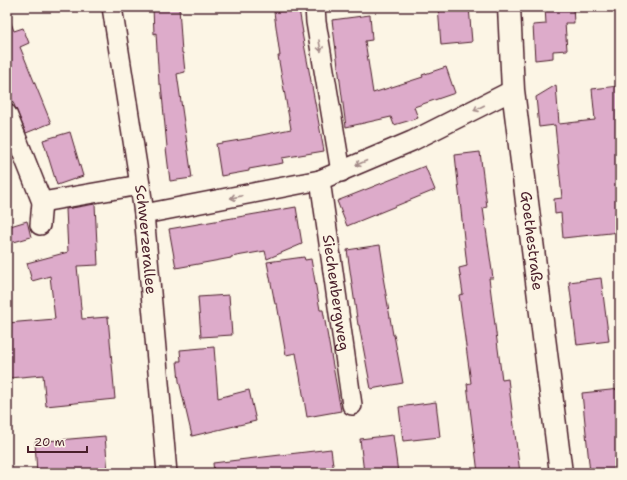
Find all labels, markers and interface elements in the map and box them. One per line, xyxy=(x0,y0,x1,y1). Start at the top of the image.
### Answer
one-way arrow xyxy=(316,39,324,52)
one-way arrow xyxy=(473,104,485,112)
one-way arrow xyxy=(355,160,367,167)
street label: Schwerzerallee xyxy=(130,183,161,295)
street label: Goethestraße xyxy=(516,190,548,291)
one-way arrow xyxy=(230,193,243,201)
street label: Siechenbergweg xyxy=(318,233,354,352)
scale bar xyxy=(28,428,87,454)
text: 20 m xyxy=(34,434,65,450)

